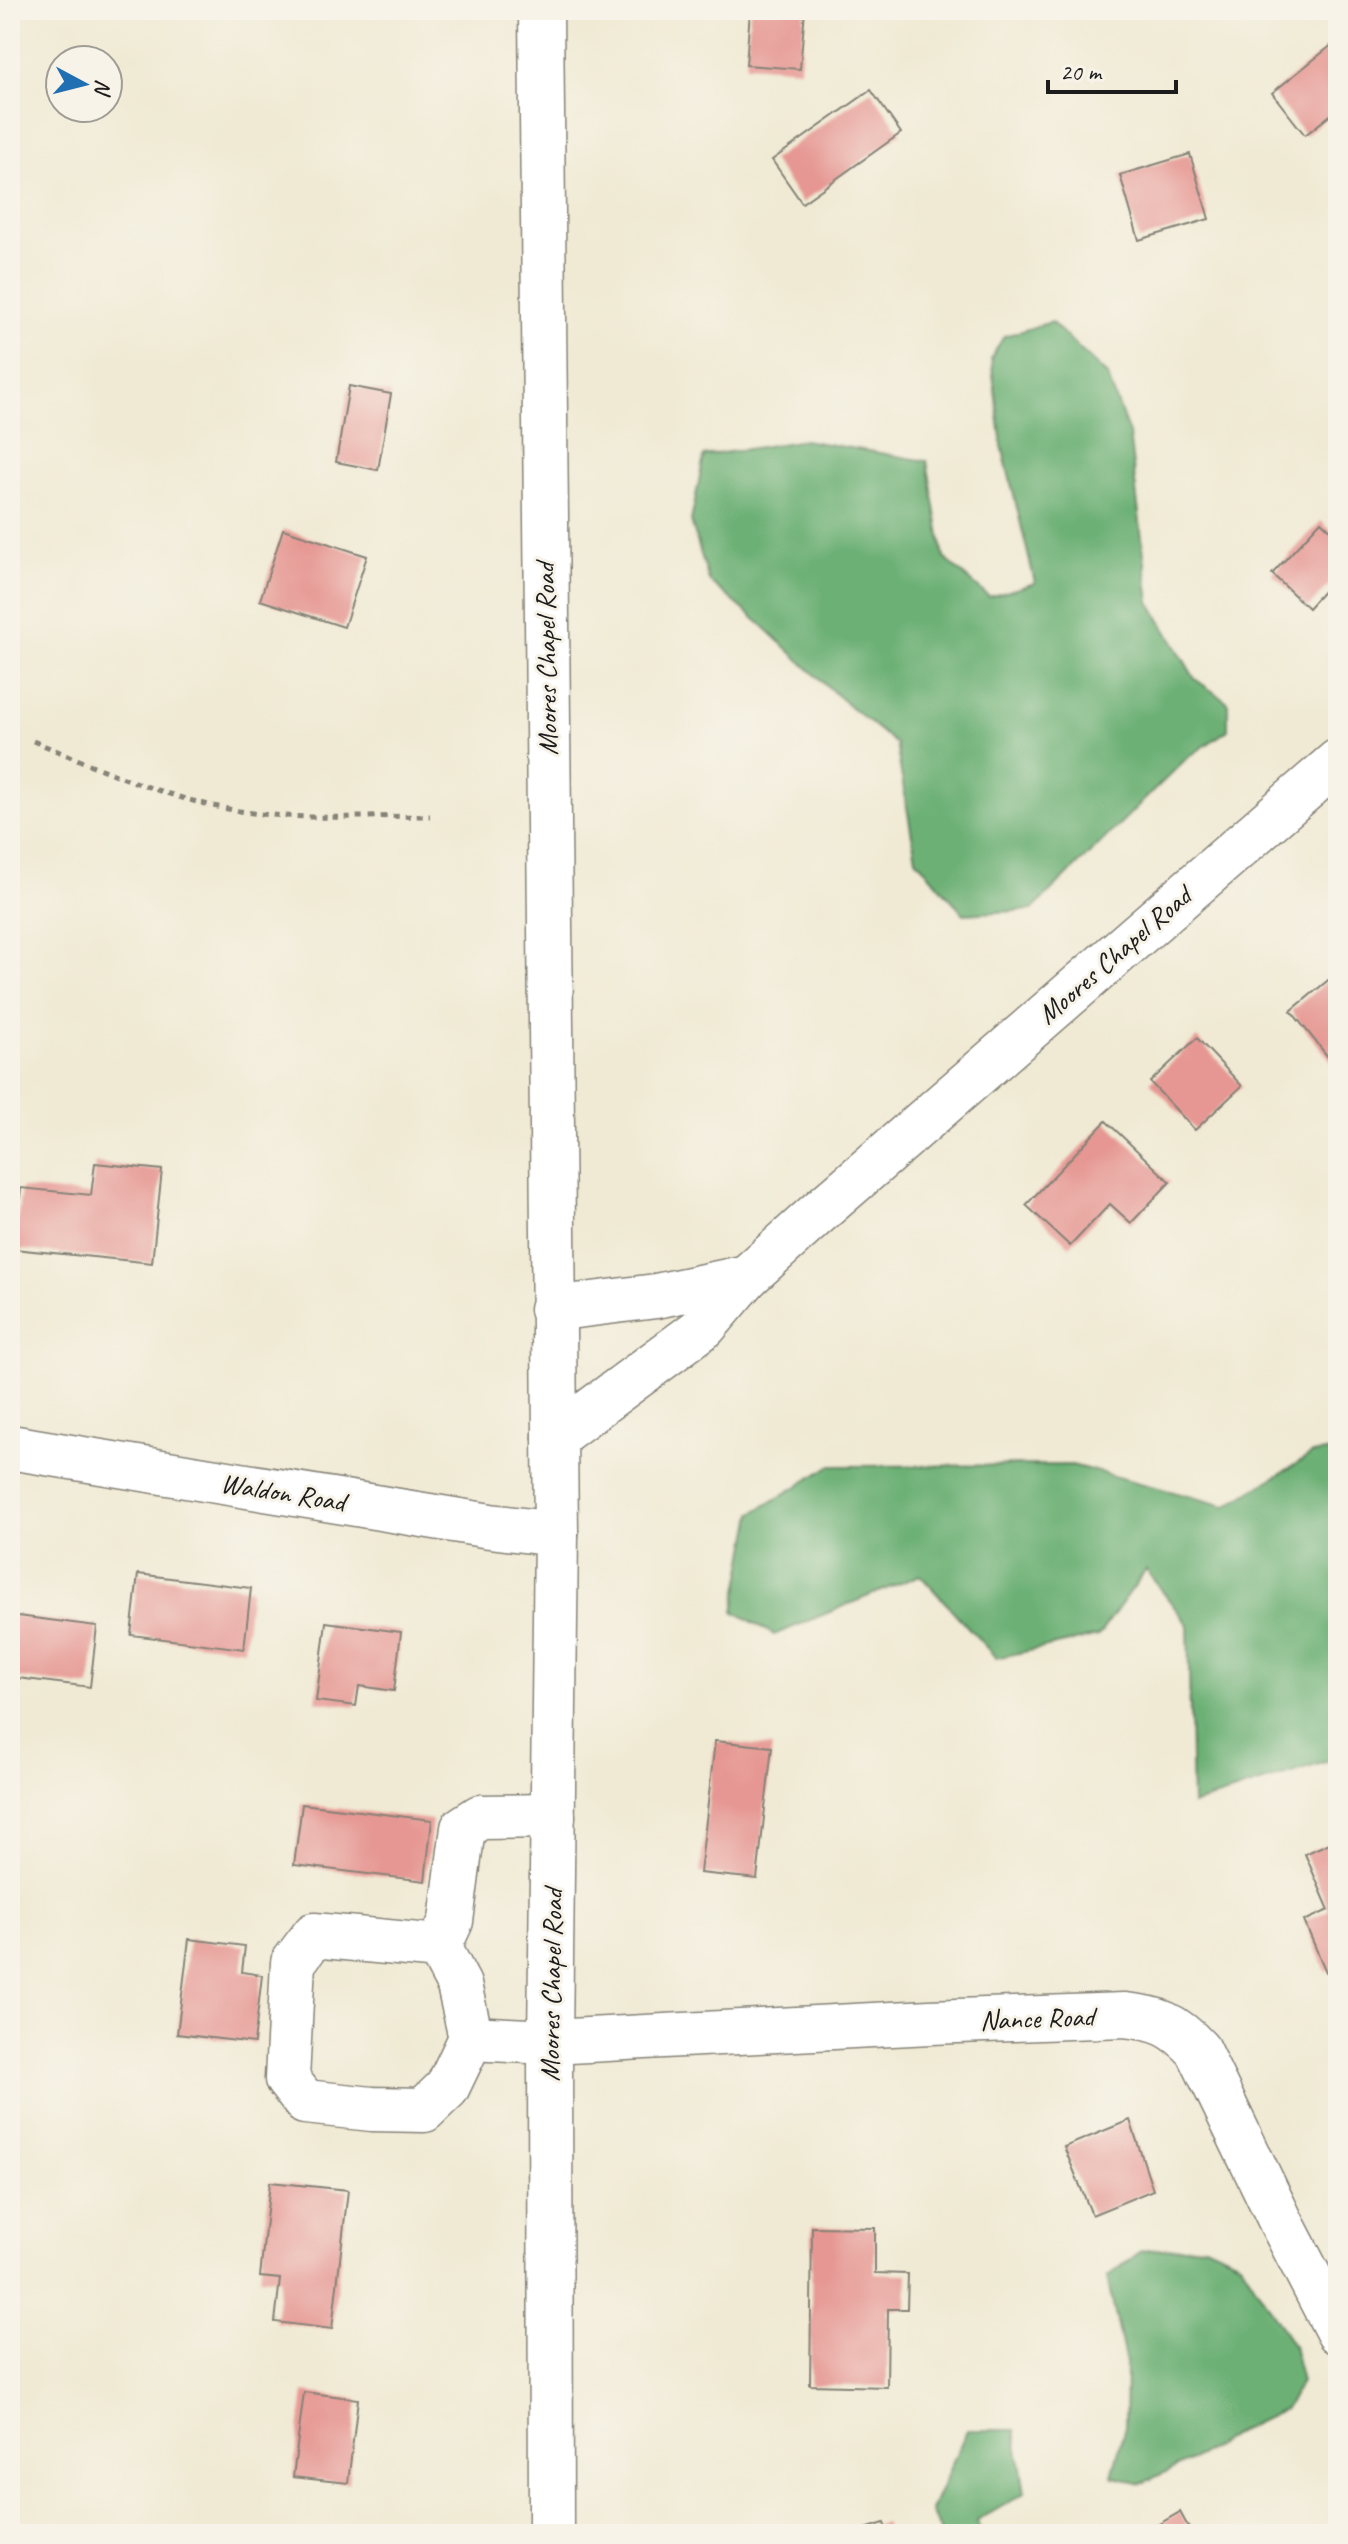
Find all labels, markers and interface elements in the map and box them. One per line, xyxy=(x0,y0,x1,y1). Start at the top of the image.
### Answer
north arrow xyxy=(44,44,124,124)
scale bar xyxy=(1048,44,1176,94)
text: 20 m xyxy=(1060,57,1103,87)
text: N xyxy=(88,78,118,98)
street label: Moores Chapel Road xyxy=(527,558,565,756)
street label: Moores Chapel Road xyxy=(1030,876,1201,1031)
street label: Waldon Road xyxy=(218,1465,352,1520)
street label: Moores Chapel Road xyxy=(532,1884,570,2082)
street label: Nance Road xyxy=(979,1998,1099,2037)

